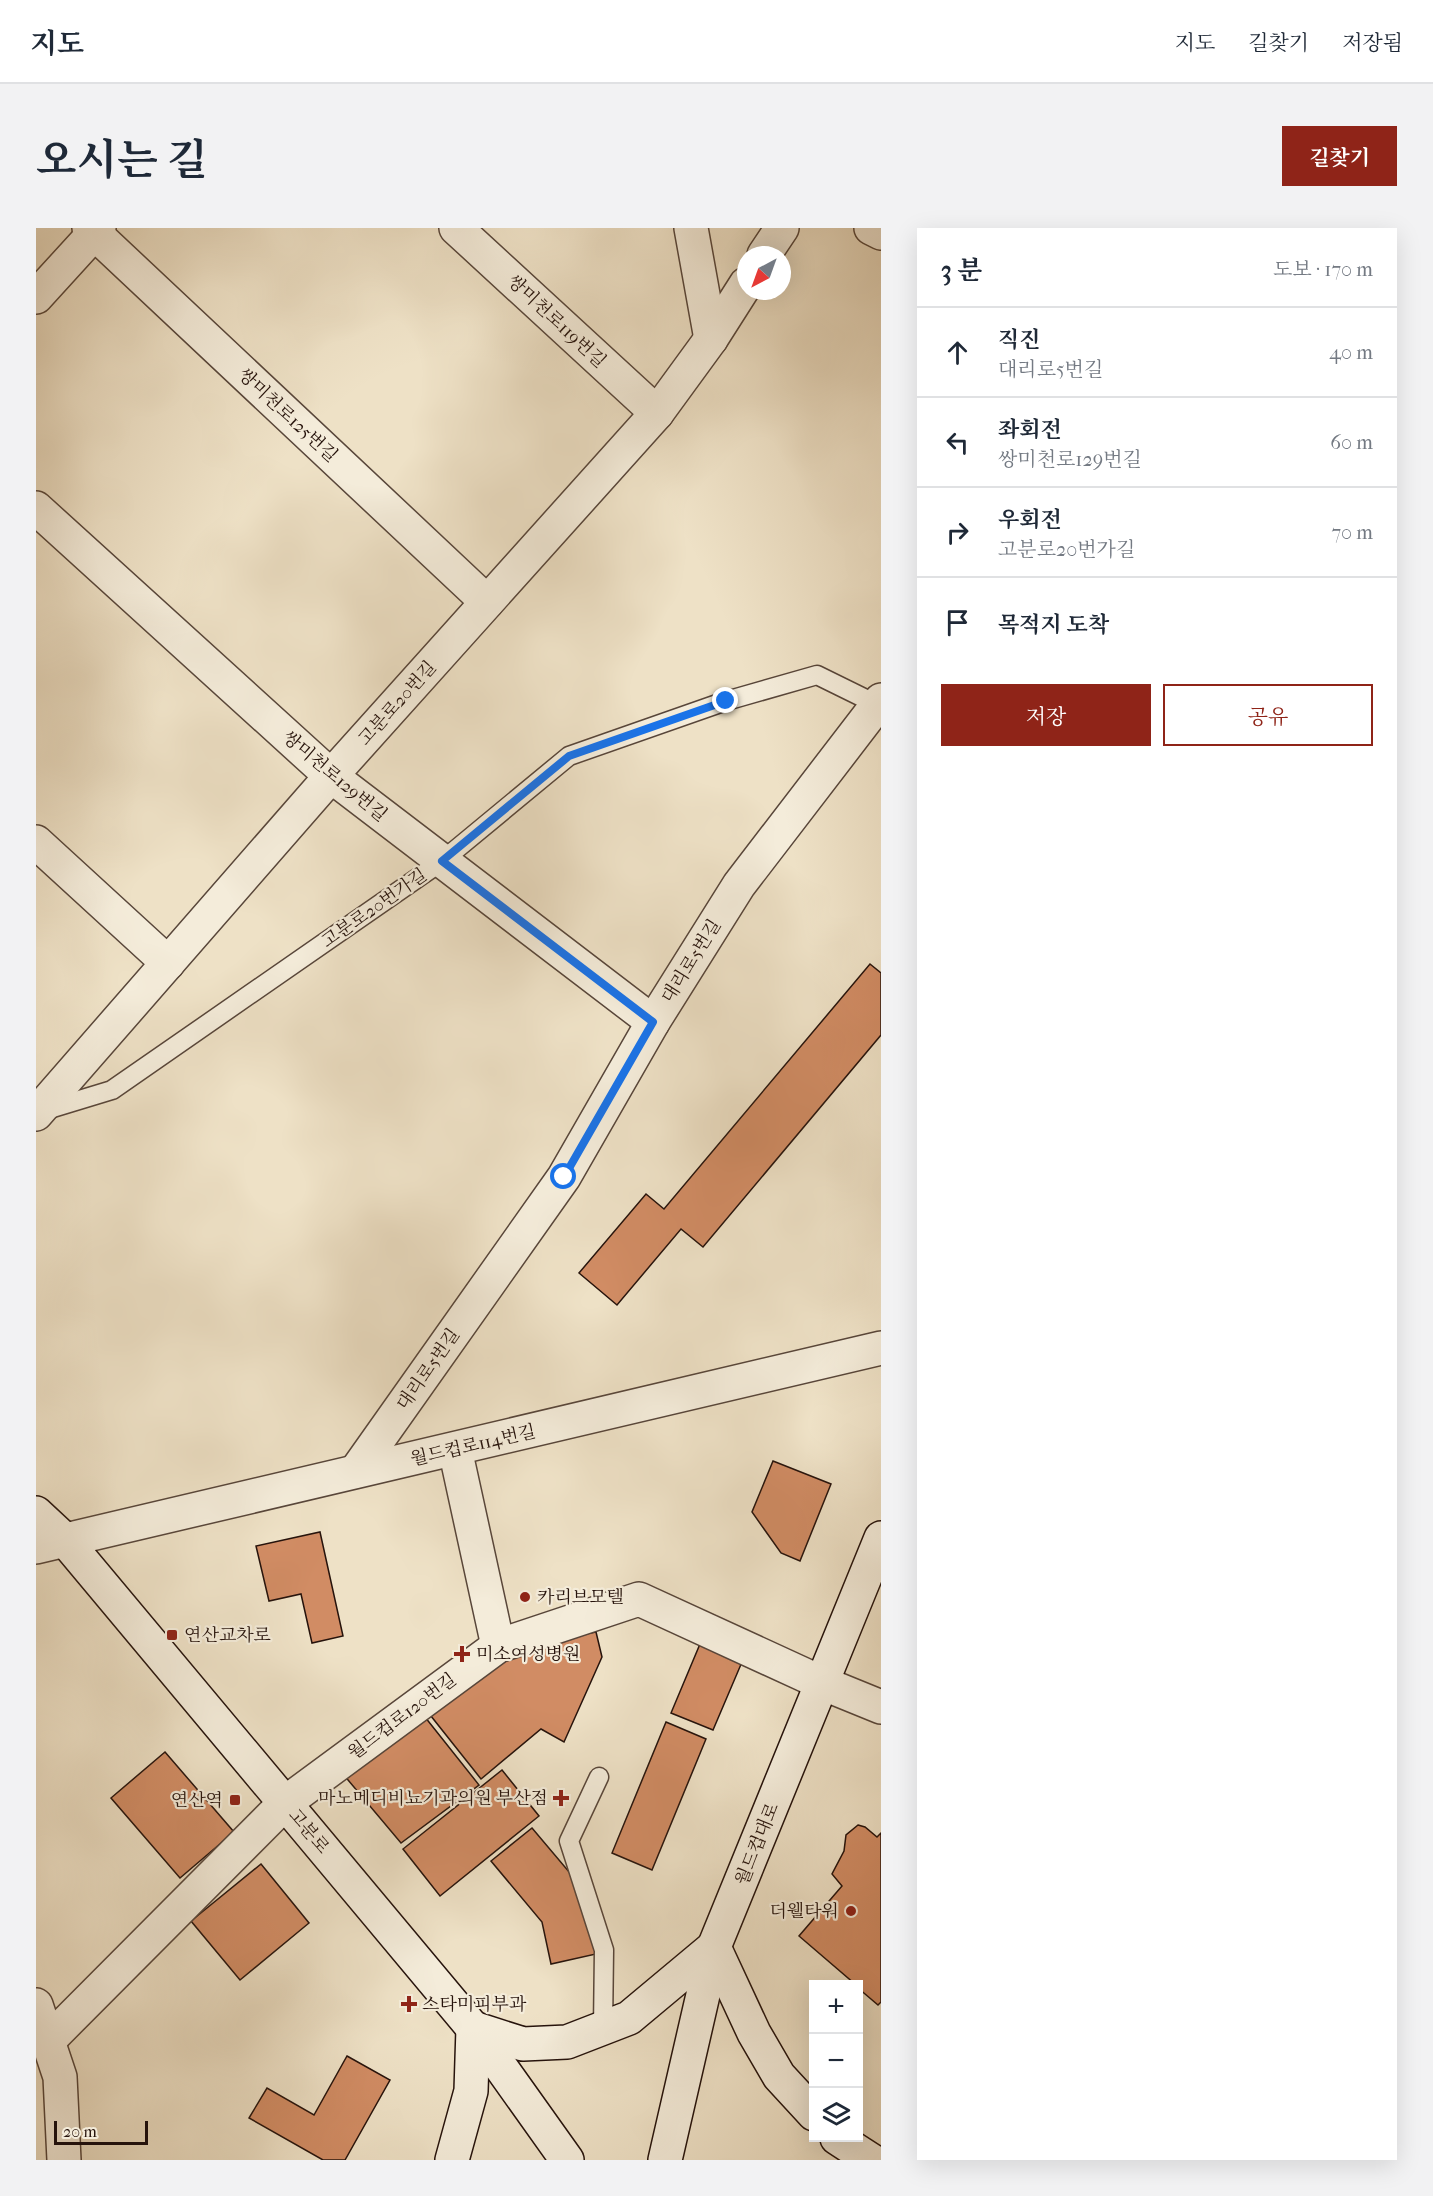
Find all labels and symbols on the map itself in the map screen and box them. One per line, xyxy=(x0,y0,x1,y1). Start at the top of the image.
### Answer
north arrow xyxy=(737,246,791,300)
street label: 쌍미천로119번길 xyxy=(503,271,610,372)
street label: 쌍미천로125번길 xyxy=(234,364,342,467)
street label: 고분로20번길 xyxy=(354,657,441,750)
route end xyxy=(712,687,738,713)
street label: 쌍미천로129번길 xyxy=(278,727,391,826)
street label: 고분로20번가길 xyxy=(318,864,431,952)
street label: 대리로5번길 xyxy=(657,916,725,1007)
route start xyxy=(550,1163,576,1189)
street label: 대리로5번길 xyxy=(393,1324,464,1414)
street label: 월드컵로114번길 xyxy=(408,1421,538,1470)
place label: 카리브모텔 xyxy=(537,1587,624,1608)
marker: 카리브모텔 xyxy=(518,1590,532,1604)
place label: 연산교차로 xyxy=(184,1625,271,1646)
marker: 연산교차로 xyxy=(165,1628,179,1642)
place label: 미소여성병원 xyxy=(476,1644,580,1665)
marker: 미소여성병원 xyxy=(453,1645,471,1663)
street label: 월드컵로120번길 xyxy=(344,1669,461,1764)
place label: 마노메디비뇨기과의원 부산점 xyxy=(318,1788,548,1809)
marker: 마노메디비뇨기과의원 부산점 xyxy=(552,1789,570,1807)
place label: 연산역 xyxy=(171,1790,223,1811)
marker: 연산역 xyxy=(228,1793,242,1807)
street label: 월드컵대로 xyxy=(731,1800,783,1888)
street label: 고분로 xyxy=(284,1805,333,1858)
place label: 더웰타워 xyxy=(769,1901,839,1922)
marker: 더웰타워 xyxy=(844,1904,858,1918)
place label: 스타미피부과 xyxy=(422,1994,527,2015)
marker: 스타미피부과 xyxy=(400,1995,418,2013)
scale bar xyxy=(54,2118,148,2146)

